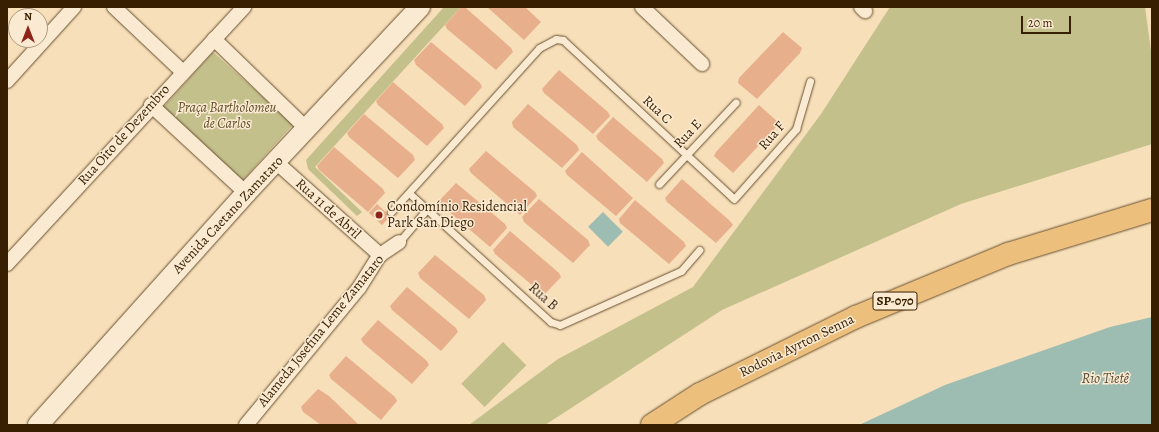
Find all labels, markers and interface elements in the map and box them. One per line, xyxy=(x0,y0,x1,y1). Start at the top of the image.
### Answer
north arrow xyxy=(8,8,48,48)
scale bar xyxy=(1023,8,1073,34)
text: N xyxy=(24,9,32,24)
text: 20 m xyxy=(1028,15,1052,31)
street label: Rua Oito de Dezembro xyxy=(74,81,174,189)
street label: Rua C xyxy=(639,92,675,128)
park label: Praça Bartholomeu de Carlos xyxy=(178,100,276,132)
street label: Rua E xyxy=(671,116,705,152)
street label: Rua F xyxy=(755,118,789,154)
street label: Avenida Caetano Zamataro xyxy=(169,153,287,277)
street label: Rua 11 de Abril xyxy=(292,175,364,243)
place label: Condomínio Residencial Park San Diego xyxy=(387,199,527,232)
marker: Condomínio Residencial Park San Diego xyxy=(374,210,384,220)
street label: Alameda Josefina Leme Zamataro xyxy=(254,252,388,410)
street label: Rua B xyxy=(525,280,561,314)
road number: SP-070 xyxy=(872,290,918,312)
street label: Rodovia Ayrton Senna xyxy=(737,311,857,381)
water label: Rio Tietê xyxy=(1082,370,1128,388)

